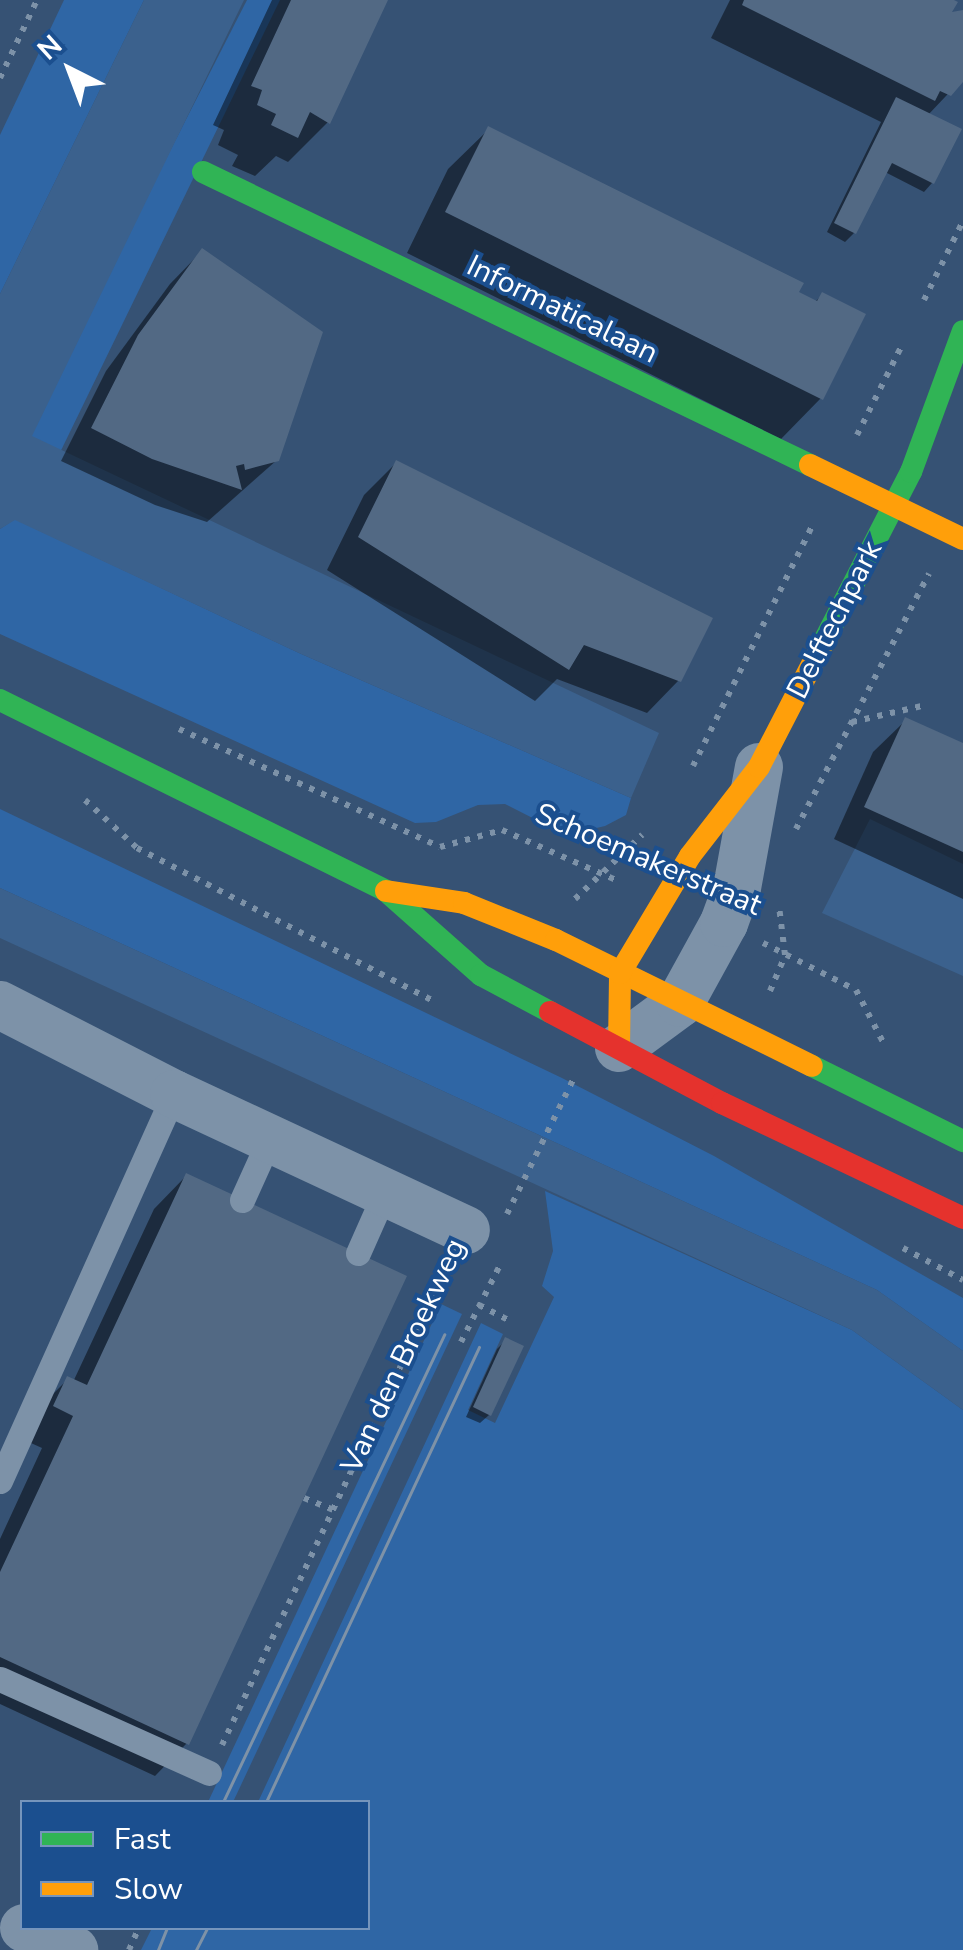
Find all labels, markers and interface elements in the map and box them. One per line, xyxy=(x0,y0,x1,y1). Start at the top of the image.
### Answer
north arrow xyxy=(20,20,120,120)
text: N xyxy=(29,27,70,69)
street label: Informaticalaan xyxy=(461,248,663,372)
street label: Delftechpark xyxy=(780,535,890,705)
street label: Schoemakerstraat xyxy=(529,796,767,924)
street label: Van den Broekweg xyxy=(334,1233,474,1479)
legend xyxy=(20,1800,370,1930)
text: Fast xyxy=(114,1819,171,1860)
text: Slow xyxy=(114,1869,183,1910)

